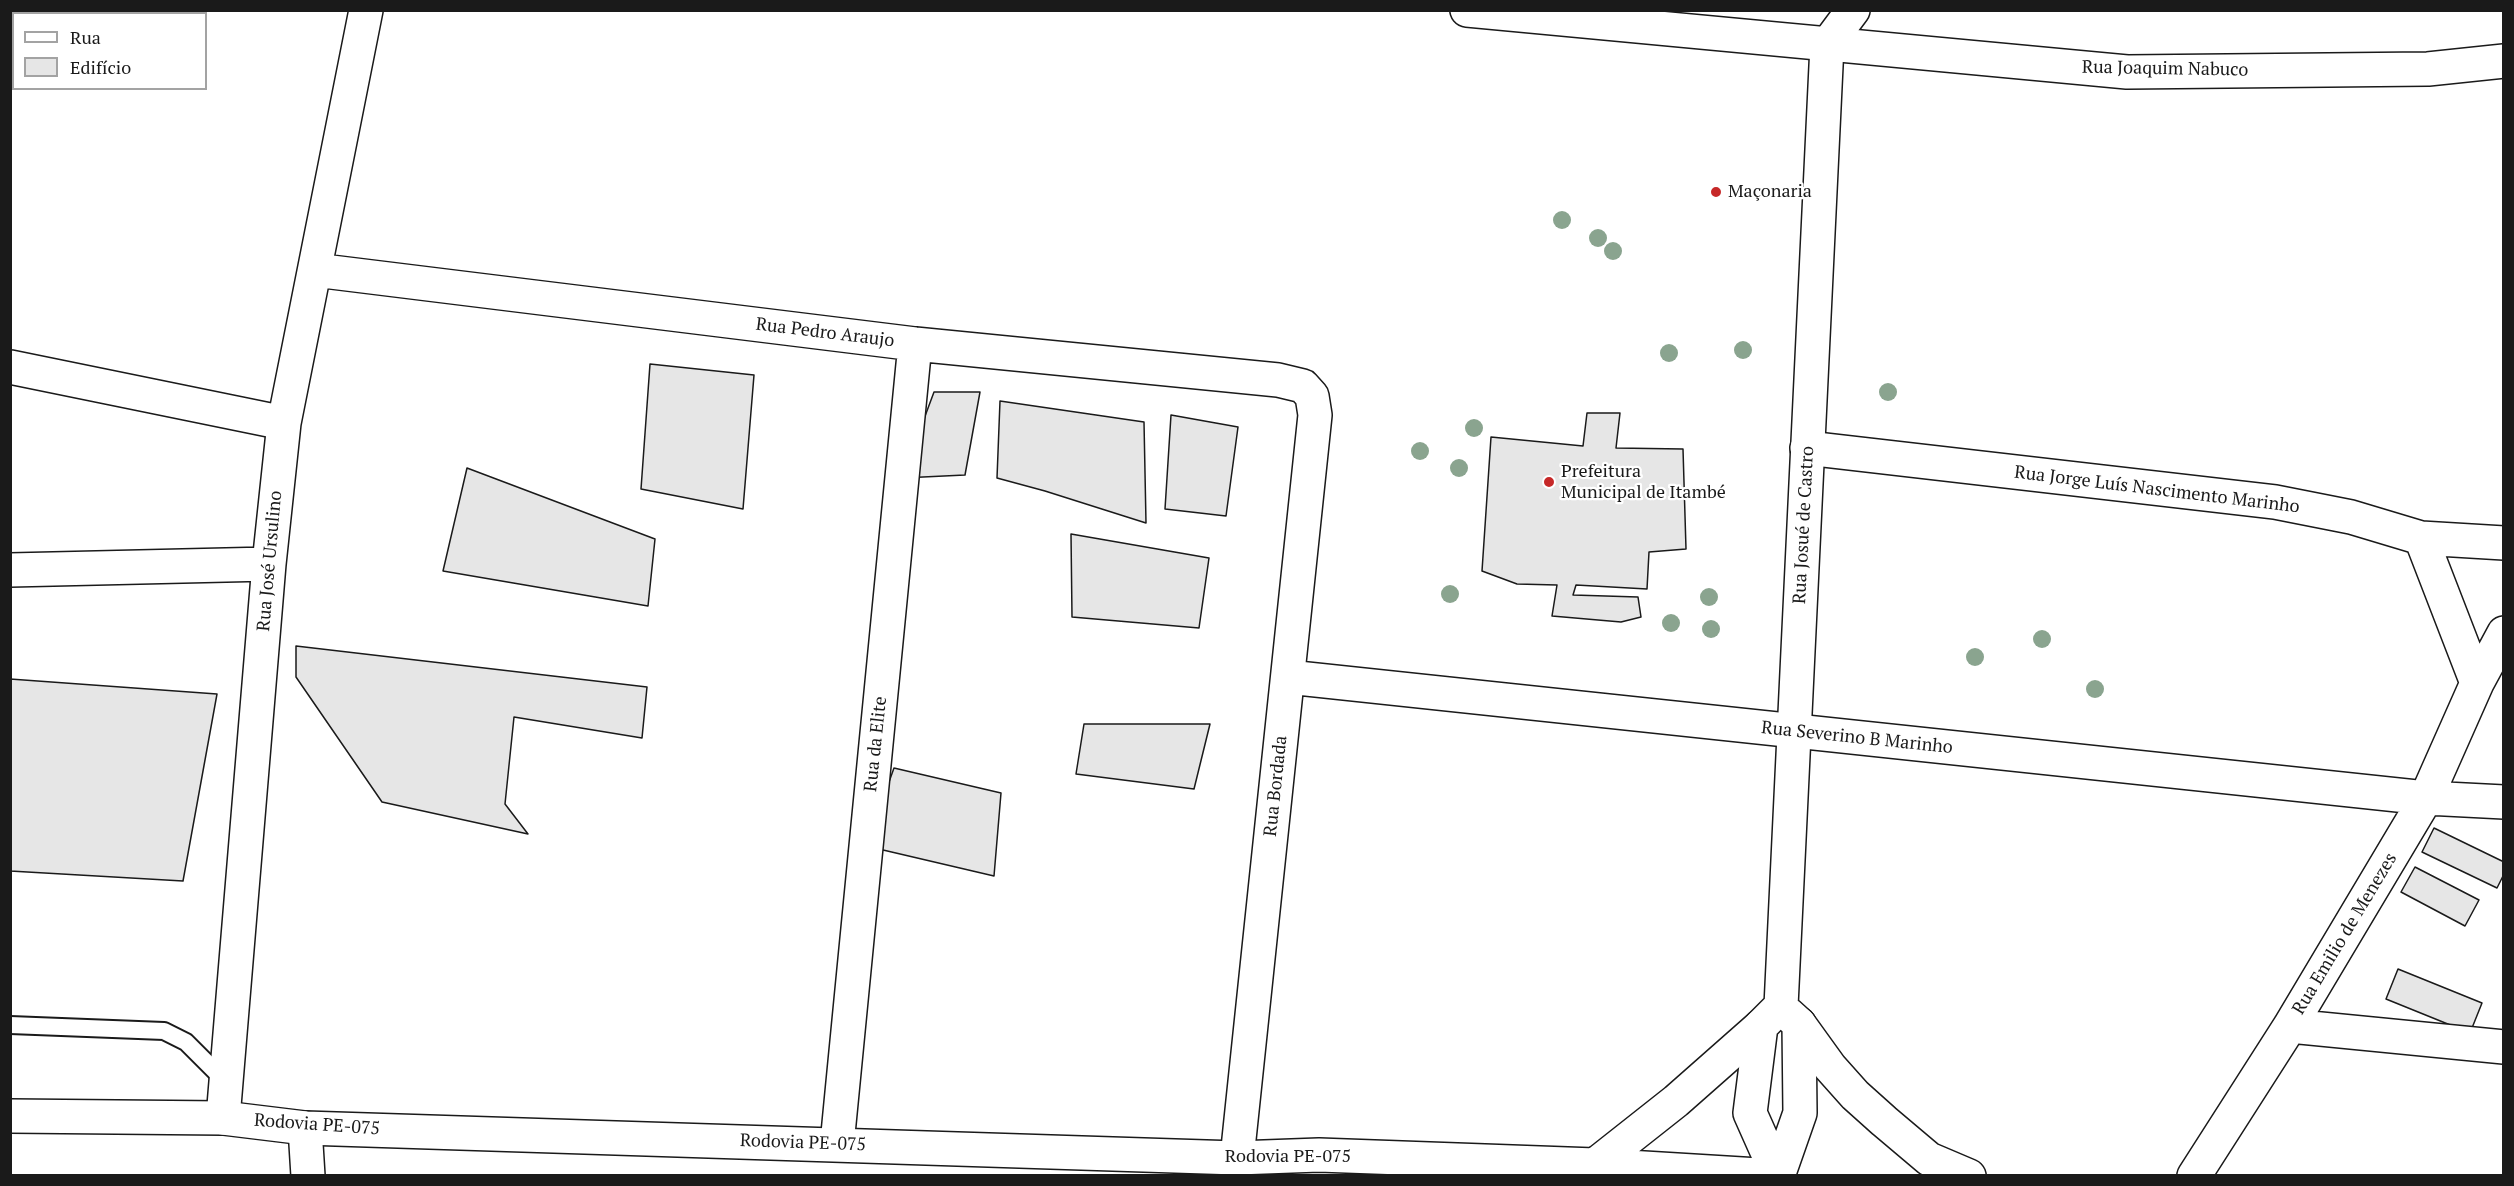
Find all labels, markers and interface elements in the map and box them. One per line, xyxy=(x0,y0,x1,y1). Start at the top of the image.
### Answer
legend xyxy=(12,12,207,90)
text: Rua xyxy=(70,25,101,49)
text: Edifício xyxy=(70,55,131,79)
street label: Rua Joaquim Nabuco xyxy=(2082,57,2248,81)
place label: Maçonaria xyxy=(1728,181,1812,203)
marker: Maçonaria xyxy=(1709,185,1723,199)
street label: Rua Pedro Araujo xyxy=(754,314,896,352)
street label: Rua Josué de Castro xyxy=(1789,445,1819,605)
place label: Prefeitura Municipal de Itambé xyxy=(1561,461,1726,504)
street label: Rua Jorge Luís Nascimento Marinho xyxy=(2013,462,2301,518)
marker: Prefeitura Municipal de Itambé xyxy=(1542,475,1556,489)
street label: Rua José Ursulino xyxy=(253,490,287,632)
street label: Rua da Elite xyxy=(860,695,892,793)
street label: Rua Severino B Marinho xyxy=(1760,717,1954,759)
street label: Rua Bordada xyxy=(1260,734,1292,838)
street label: Rua Emilio de Menezes xyxy=(2288,849,2402,1019)
street label: Rodovia PE-075 xyxy=(253,1110,381,1140)
street label: Rodovia PE-075 xyxy=(739,1130,867,1156)
street label: Rodovia PE-075 xyxy=(1225,1146,1351,1168)

